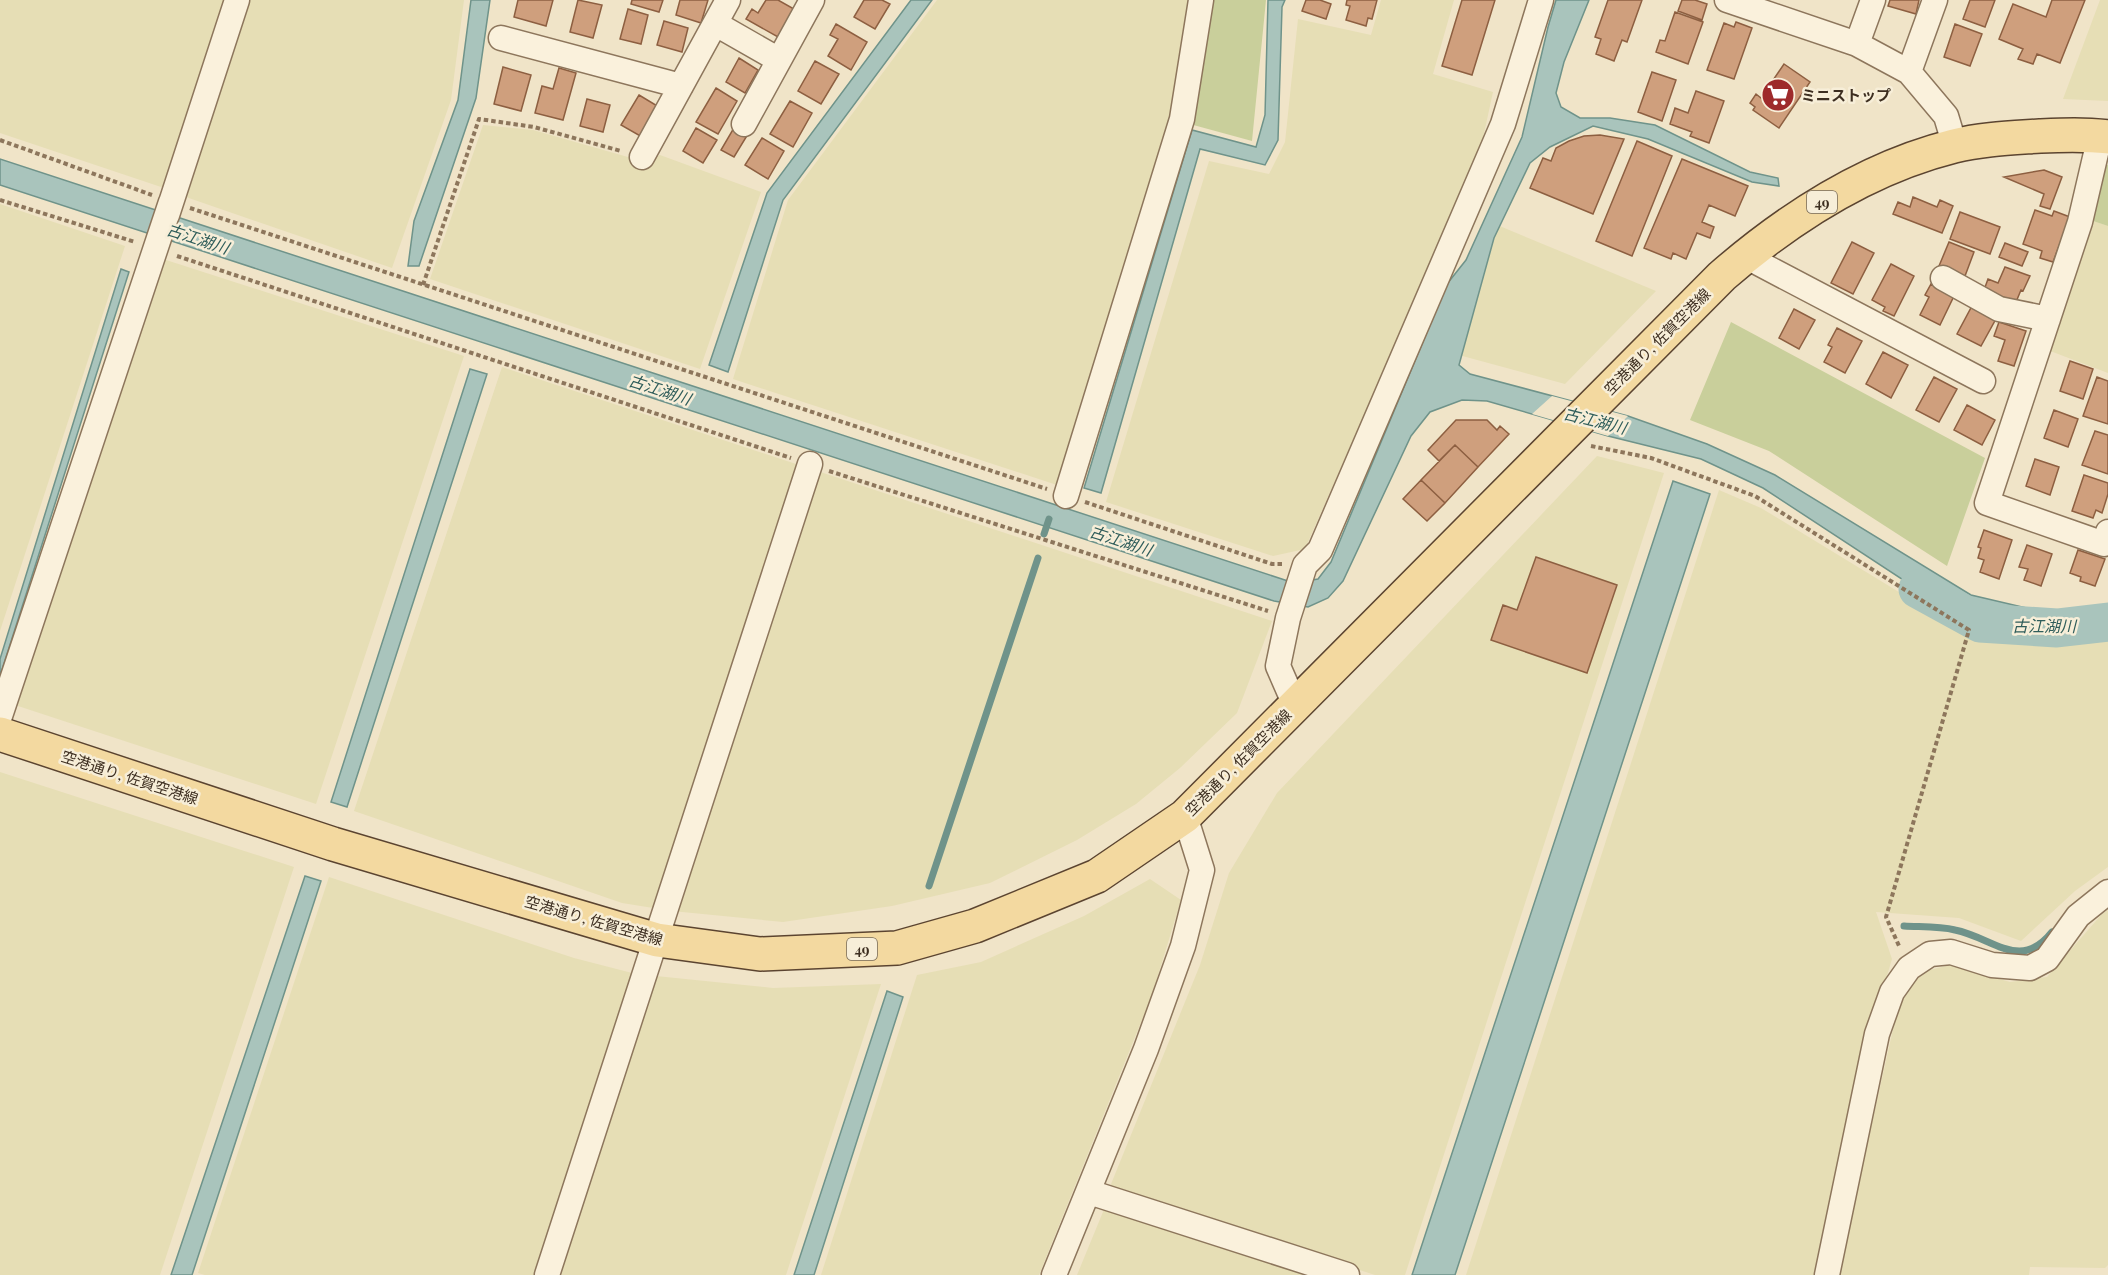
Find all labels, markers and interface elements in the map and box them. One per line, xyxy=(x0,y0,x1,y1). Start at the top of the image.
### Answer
supermarket icon: ミニストップ xyxy=(1760,77,1796,113)
place label: ミニストップ xyxy=(1801,85,1891,105)
road number: 49 xyxy=(1807,191,1837,213)
water label: 古江湖川 xyxy=(164,218,234,258)
street label: 空港通り, 佐賀空港線 xyxy=(1599,283,1715,399)
water label: 古江湖川 xyxy=(626,369,696,409)
water label: 古江湖川 xyxy=(1561,402,1631,438)
water label: 古江湖川 xyxy=(1087,520,1157,560)
water label: 古江湖川 xyxy=(2012,615,2078,636)
street label: 空港通り, 佐賀空港線 xyxy=(1180,704,1296,820)
street label: 空港通り, 佐賀空港線 xyxy=(59,745,201,809)
street label: 空港通り, 佐賀空港線 xyxy=(523,891,665,949)
road number: 49 xyxy=(847,938,877,960)

